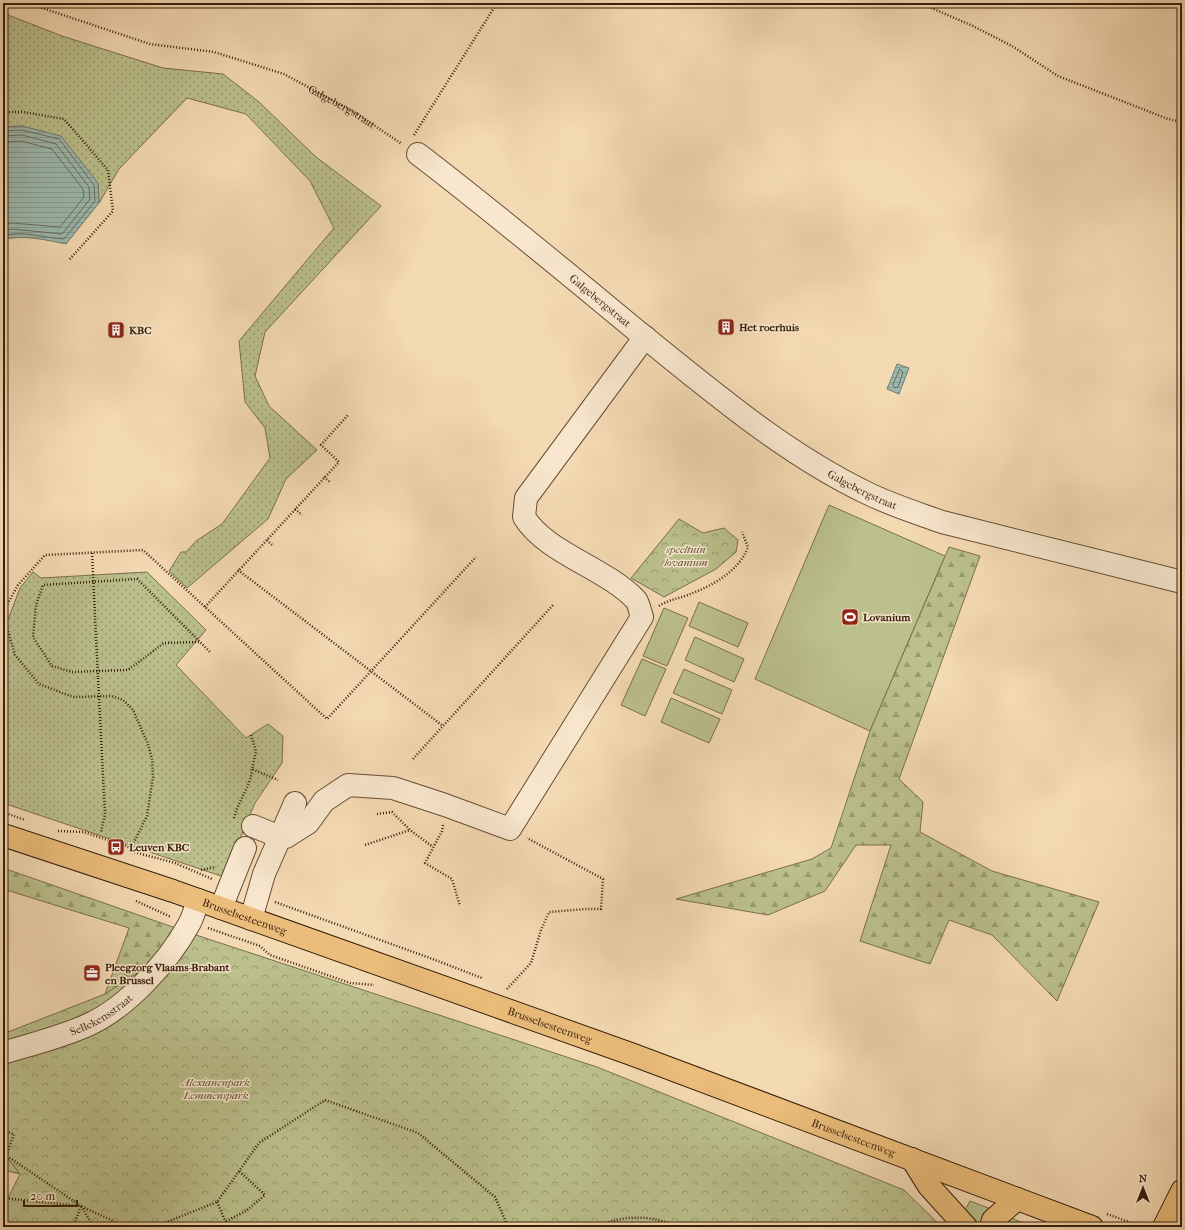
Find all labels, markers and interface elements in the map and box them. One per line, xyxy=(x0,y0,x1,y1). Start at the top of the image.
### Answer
street label: Galgebergstraat xyxy=(306,82,378,131)
street label: Galgebergstraat xyxy=(567,271,634,330)
building icon: Het roerhuis xyxy=(716,317,736,337)
building icon: KBC xyxy=(106,320,126,340)
place label: Het roerhuis xyxy=(739,321,799,334)
place label: KBC xyxy=(129,324,152,337)
street label: Galgebergstraat xyxy=(825,467,899,512)
park label: speeltuin lovanium xyxy=(663,543,708,569)
sports icon: Lovanium xyxy=(840,607,860,627)
place label: Lovanium xyxy=(863,611,911,624)
bus stop icon: Leuven KBC xyxy=(106,837,126,857)
place label: Leuven KBC xyxy=(129,841,190,854)
street label: Brusselsesteenweg xyxy=(201,896,289,937)
place label: Pleegzorg Vlaams-Brabant en Brussel xyxy=(105,961,230,987)
office icon: Pleegzorg Vlaams-Brabant en Brussel xyxy=(82,963,102,983)
street label: Sellekensstraat xyxy=(68,991,135,1038)
street label: Brusselsesteenweg xyxy=(506,1004,594,1046)
park label: Alexianenpark Lemmenspark xyxy=(180,1076,250,1102)
street label: Brusselsesteenweg xyxy=(810,1116,898,1159)
north arrow xyxy=(1123,1168,1163,1208)
text: N xyxy=(1139,1172,1148,1185)
scale bar xyxy=(24,1182,77,1208)
text: 20 m xyxy=(30,1189,55,1203)

